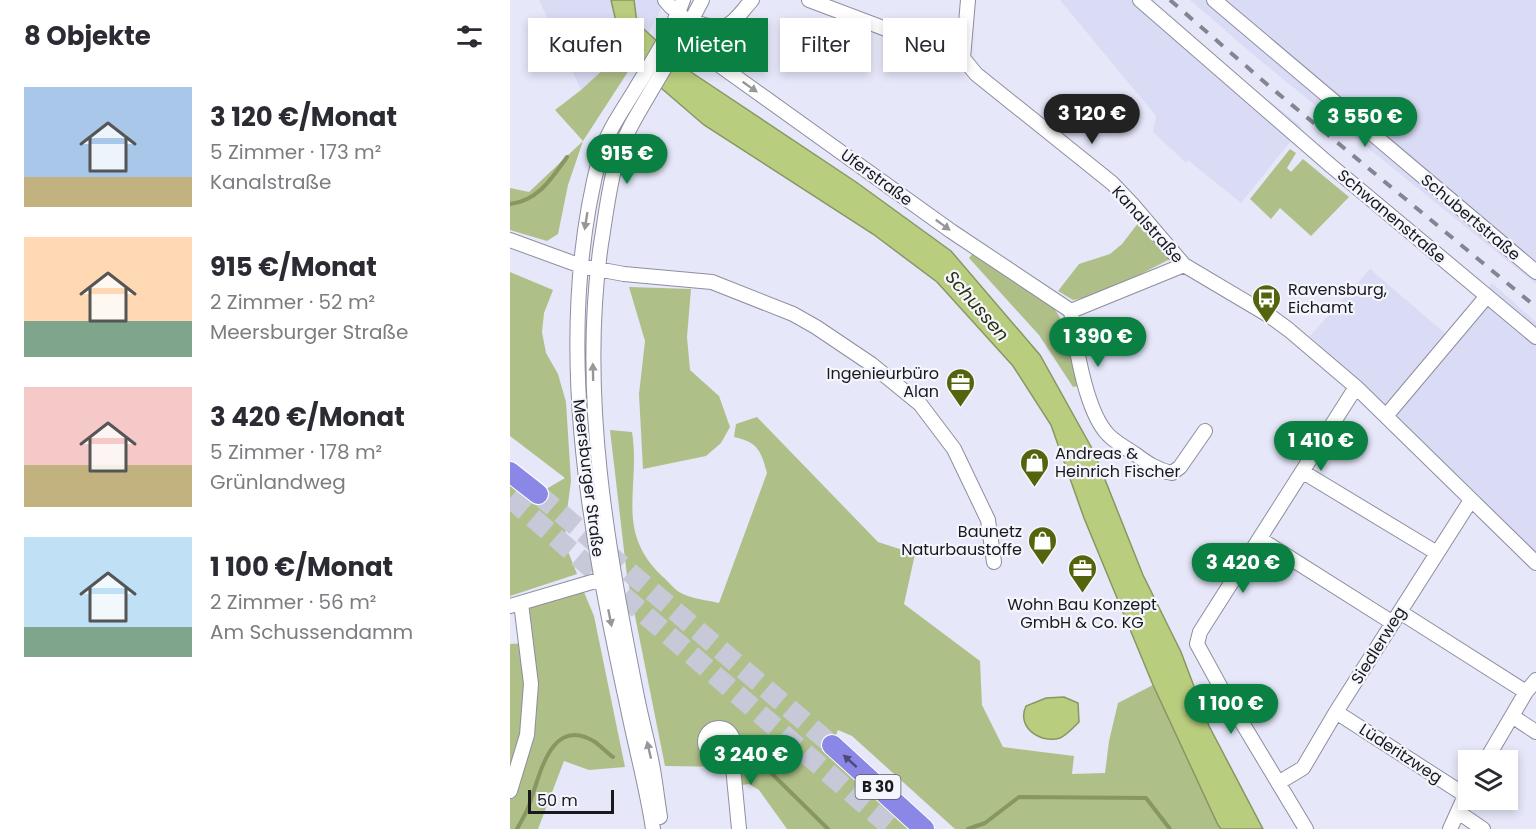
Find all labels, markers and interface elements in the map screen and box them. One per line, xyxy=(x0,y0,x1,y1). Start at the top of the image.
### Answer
text: 8 Objekte xyxy=(24,18,151,54)
chip: Kaufen xyxy=(528,18,644,72)
chip: Mieten xyxy=(656,18,768,72)
chip: Filter xyxy=(780,18,871,72)
chip: Neu xyxy=(883,18,967,72)
icon: filters xyxy=(453,20,486,53)
one-way arrow xyxy=(742,81,758,92)
pin: 3 120 € xyxy=(1037,94,1147,145)
pin: 3 550 € xyxy=(1310,97,1420,148)
text: 3 120 €/Monat xyxy=(210,99,397,135)
text: 3 120 € xyxy=(1058,99,1126,127)
text: 3 550 € xyxy=(1327,102,1403,130)
icon: home xyxy=(72,111,144,183)
pin: 915 € xyxy=(585,134,669,185)
text: 5 Zimmer · 173 m² xyxy=(210,138,381,166)
text: 915 € xyxy=(601,139,653,167)
street label: Uferstraße xyxy=(836,143,917,211)
street label: Schwanenstraße xyxy=(1332,164,1451,269)
text: Kanalstraße xyxy=(210,168,331,196)
street label: Schubertstraße xyxy=(1416,169,1526,266)
street label: Kanalstraße xyxy=(1107,181,1189,268)
one-way arrow xyxy=(582,211,591,230)
one-way arrow xyxy=(935,218,950,230)
text: 915 €/Monat xyxy=(210,249,377,285)
icon: home xyxy=(72,261,144,333)
water label: Schussen xyxy=(940,265,1015,346)
place label: Ravensburg, Eichamt xyxy=(1288,278,1387,319)
bus stop icon: Ravensburg, Eichamt xyxy=(1251,282,1283,324)
text: 2 Zimmer · 52 m² xyxy=(210,288,375,316)
pin: 1 390 € xyxy=(1043,317,1153,368)
text: Meersburger Straße xyxy=(210,318,408,346)
text: 1 390 € xyxy=(1063,322,1133,350)
one-way arrow xyxy=(588,362,597,381)
place label: Ingenieurbüro Alan xyxy=(827,362,939,403)
office icon: Ingenieurbüro Alan xyxy=(944,366,976,408)
street label: Meersburger Straße xyxy=(567,398,610,558)
text: 3 420 €/Monat xyxy=(210,399,405,435)
icon: home xyxy=(72,411,144,483)
pin: 1 410 € xyxy=(1266,421,1376,472)
text: 1 410 € xyxy=(1288,426,1354,454)
text: 5 Zimmer · 178 m² xyxy=(210,438,382,466)
place label: Andreas & Heinrich Fischer xyxy=(1055,442,1181,483)
shop icon: Andreas & Heinrich Fischer xyxy=(1018,446,1050,488)
text: Grünlandweg xyxy=(210,468,346,496)
place label: Baunetz Naturbaustoffe xyxy=(901,520,1022,561)
shop icon: Baunetz Naturbaustoffe xyxy=(1027,524,1059,566)
pin: 3 420 € xyxy=(1188,543,1298,594)
text: 3 420 € xyxy=(1206,548,1280,576)
text: 1 100 €/Monat xyxy=(210,549,393,585)
office icon: Wohn Bau Konzept GmbH & Co. KG xyxy=(1066,552,1098,594)
icon: home xyxy=(72,561,144,633)
text: 2 Zimmer · 56 m² xyxy=(210,588,376,616)
place label: Wohn Bau Konzept GmbH & Co. KG xyxy=(1007,593,1157,634)
street label: Siedlerweg xyxy=(1345,602,1411,689)
one-way arrow xyxy=(606,609,615,628)
text: Am Schussendamm xyxy=(210,618,413,646)
pin: 1 100 € xyxy=(1176,684,1286,735)
text: 1 100 € xyxy=(1198,689,1264,717)
street label: Lüderitzweg xyxy=(1355,718,1447,789)
pin: 3 240 € xyxy=(696,735,806,786)
text: 3 240 € xyxy=(714,740,788,768)
one-way arrow xyxy=(644,741,654,760)
map controls xyxy=(1458,750,1518,810)
button: layers xyxy=(1458,750,1518,810)
one-way arrow xyxy=(843,755,858,768)
road number: B 30 xyxy=(856,775,901,799)
scale bar xyxy=(528,787,614,814)
text: 50 m xyxy=(537,789,578,812)

